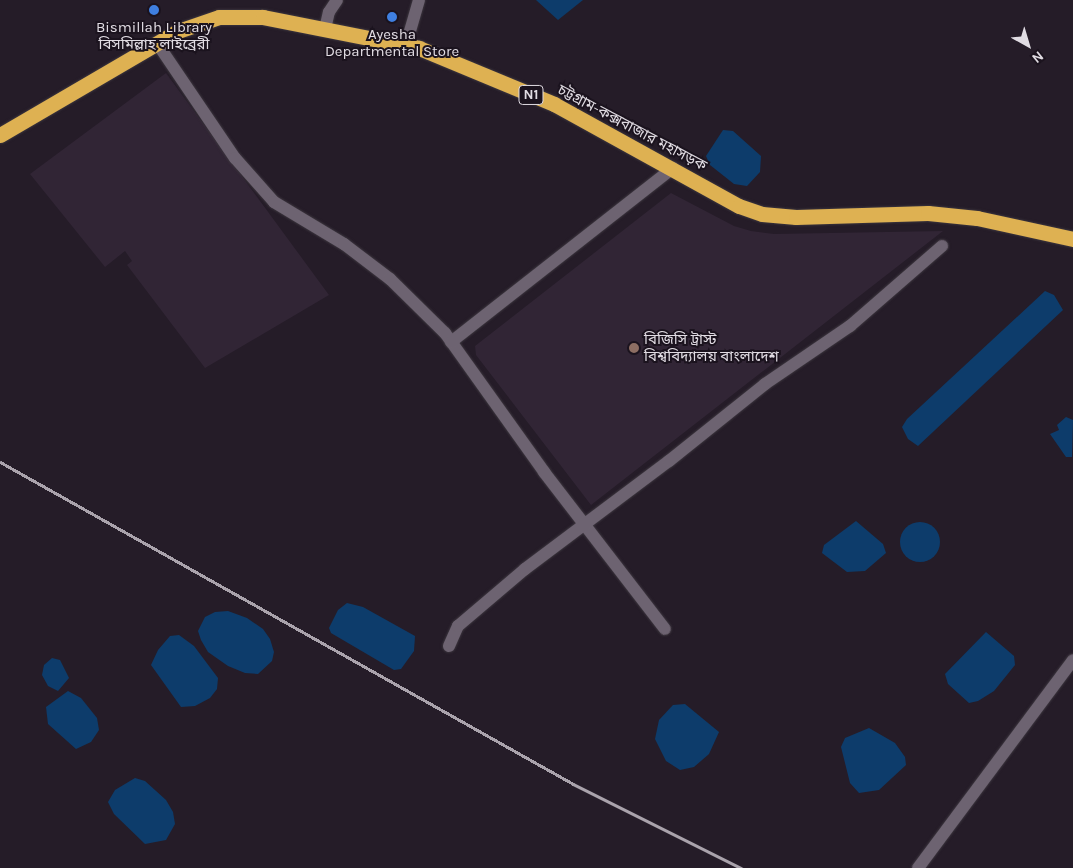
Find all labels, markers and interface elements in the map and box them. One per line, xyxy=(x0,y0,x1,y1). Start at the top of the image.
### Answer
marker: Bismillah Library বিসমিল্লাহ লাইব্রেরী xyxy=(148,4,160,16)
marker: Ayesha Departmental Store xyxy=(386,11,398,23)
place label: Bismillah Library বিসমিল্লাহ লাইব্রেরী xyxy=(96,18,212,53)
north arrow xyxy=(1003,20,1053,70)
place label: Ayesha Departmental Store xyxy=(325,25,459,60)
text: N xyxy=(1029,47,1047,67)
street label: চট্টগ্রাম-কক্সবাজার মহাসড়ক xyxy=(554,81,710,175)
road number: N1 xyxy=(517,84,545,106)
place label: বিজিসি ট্রাস্ট বিশ্ববিদ্যালয় বাংলাদেশ xyxy=(644,330,779,365)
marker: বিজিসি ট্রাস্ট বিশ্ববিদ্যালয় বাংলাদেশ xyxy=(628,342,640,354)

